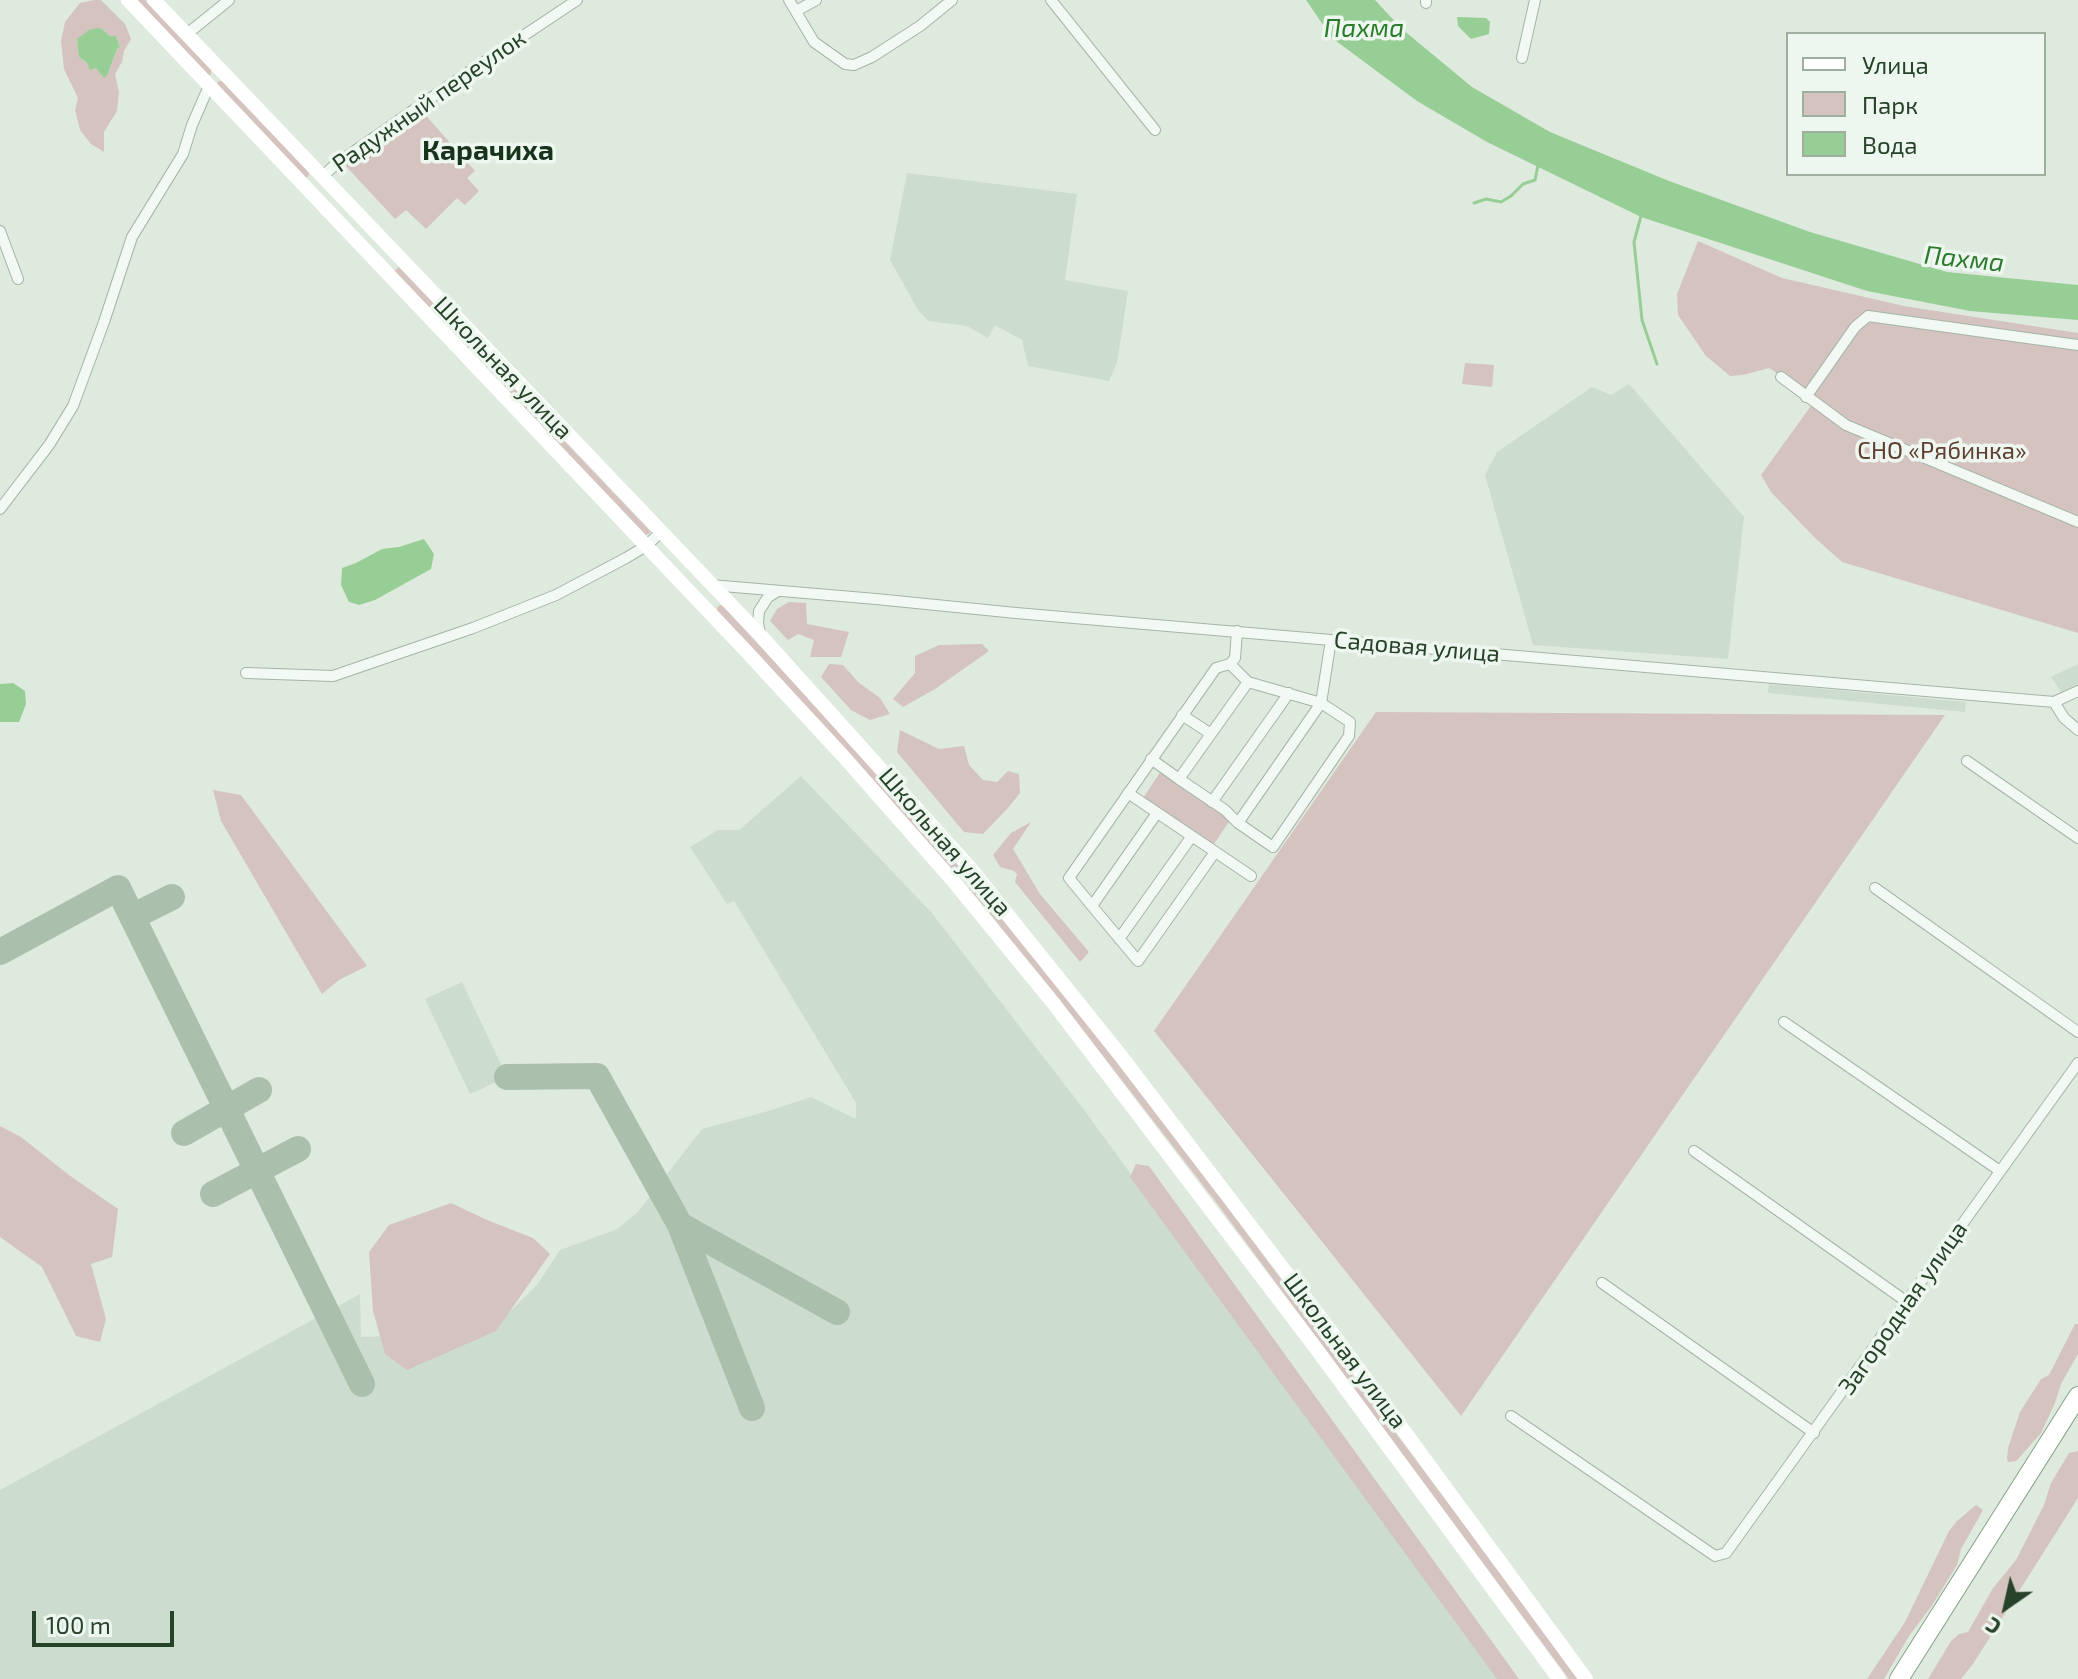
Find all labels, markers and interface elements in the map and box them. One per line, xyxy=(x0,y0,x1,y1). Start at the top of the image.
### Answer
water label: Пахма xyxy=(1324,12,1404,44)
street label: Радужный переулок xyxy=(327,23,531,179)
legend xyxy=(1786,32,2046,176)
text: Улица xyxy=(1862,50,1929,79)
text: Парк xyxy=(1862,90,1918,119)
text: Вода xyxy=(1862,130,1918,159)
district label: Карачиха xyxy=(422,134,554,168)
water label: Пахма xyxy=(1922,239,2006,279)
street label: Школьная улица xyxy=(428,291,578,445)
park label: СНО «Рябинка» xyxy=(1857,437,2027,465)
street label: Садовая улица xyxy=(1333,625,1501,669)
street label: Школьная улица xyxy=(873,762,1017,922)
street label: Загородная улица xyxy=(1832,1216,1974,1400)
street label: Школьная улица xyxy=(1277,1268,1413,1434)
north arrow xyxy=(1966,1567,2046,1647)
scale bar xyxy=(36,1595,178,1645)
text: 100 m xyxy=(46,1610,111,1639)
text: С xyxy=(1980,1613,2005,1641)

